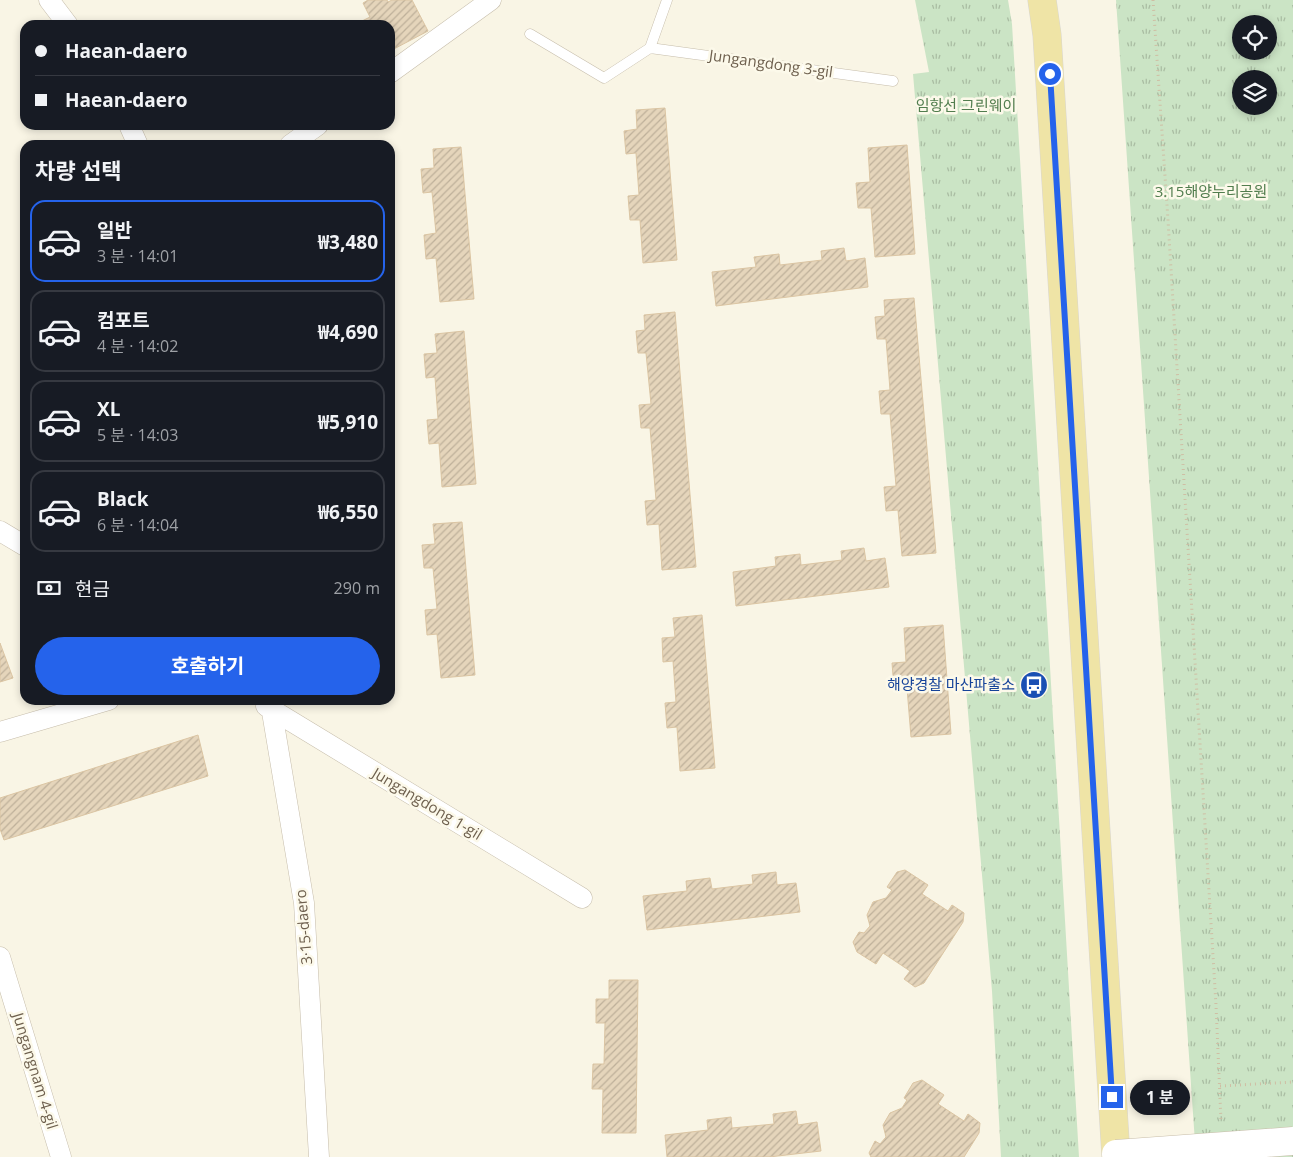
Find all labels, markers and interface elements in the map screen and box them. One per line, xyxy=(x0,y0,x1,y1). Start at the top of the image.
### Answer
map controls xyxy=(1232,15,1277,115)
button: locate xyxy=(1232,15,1277,60)
text: Haean-daero xyxy=(65,38,187,64)
street label: Jungangdong 3-gil xyxy=(706,44,834,82)
route start xyxy=(1039,63,1061,85)
button: layers xyxy=(1232,70,1277,115)
text: Haean-daero xyxy=(65,87,187,113)
park label: 임항선 그린웨이 xyxy=(916,95,1016,115)
text: 차량 선택 xyxy=(35,155,122,185)
park label: 3.15해양누리공원 xyxy=(1155,181,1267,201)
text: 일반 xyxy=(97,217,132,243)
icon: car xyxy=(37,219,82,264)
text: ₩3,480 xyxy=(318,229,378,255)
text: 3 분 · 14:01 xyxy=(97,245,178,267)
text: 컴포트 xyxy=(97,307,149,333)
icon: car xyxy=(37,309,82,354)
text: ₩4,690 xyxy=(318,319,378,345)
text: 4 분 · 14:02 xyxy=(97,335,178,357)
text: XL xyxy=(97,396,120,422)
icon: car xyxy=(37,399,82,444)
text: ₩5,910 xyxy=(318,409,378,435)
text: 5 분 · 14:03 xyxy=(97,424,178,446)
text: Black xyxy=(97,486,149,512)
icon: car xyxy=(37,489,82,534)
text: ₩6,550 xyxy=(318,499,378,525)
text: 6 분 · 14:04 xyxy=(97,514,178,536)
icon: cash xyxy=(35,574,63,602)
text: 현금 xyxy=(75,576,110,602)
text: 290 m xyxy=(334,577,380,599)
button: 호출하기 xyxy=(35,637,380,695)
bus stop icon: 해양경찰 마산파출소 xyxy=(1019,670,1049,700)
place label: 해양경찰 마산파출소 xyxy=(887,674,1015,694)
street label: Jungangdong 1-gil xyxy=(367,761,486,844)
street label: 3·15-daero xyxy=(290,889,316,966)
street label: Jungangnam 4-gil xyxy=(8,1008,63,1131)
callout: 1 분 xyxy=(1130,1080,1190,1114)
route end xyxy=(1101,1086,1123,1108)
text: 1 분 xyxy=(1146,1086,1174,1108)

